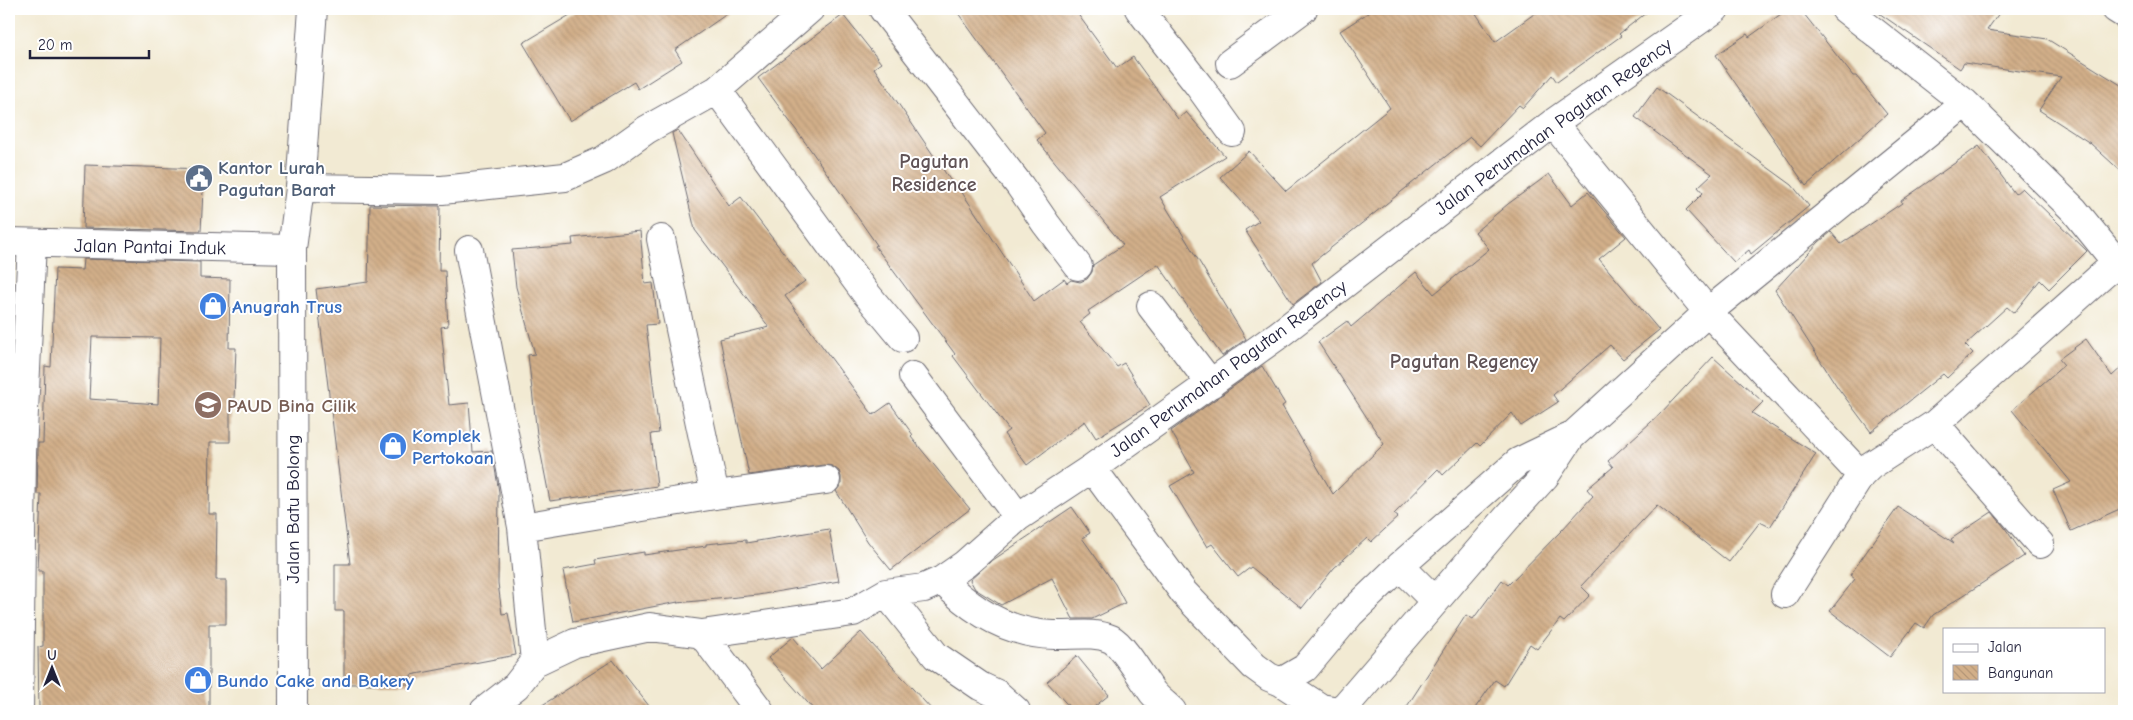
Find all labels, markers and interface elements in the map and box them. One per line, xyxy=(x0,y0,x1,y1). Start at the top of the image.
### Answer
scale bar xyxy=(30,28,149,60)
street label: Jalan Perumahan Pagutan Regency xyxy=(1431,33,1677,220)
text: 20 m xyxy=(38,36,72,54)
district label: Pagutan Residence xyxy=(891,150,977,196)
place label: Kantor Lurah Pagutan Barat xyxy=(218,157,336,201)
public building icon: Kantor Lurah Pagutan Barat xyxy=(184,163,214,193)
street label: Jalan Pantai Induk xyxy=(74,235,227,259)
street label: Jalan Perumahan Pagutan Regency xyxy=(1106,275,1352,462)
shop icon: Anugrah Trus xyxy=(198,291,228,321)
place label: Anugrah Trus xyxy=(232,296,342,318)
district label: Pagutan Regency xyxy=(1390,350,1539,373)
school or university icon: PAUD Bina Cilik xyxy=(193,390,223,420)
place label: PAUD Bina Cilik xyxy=(227,395,357,417)
place label: Komplek Pertokoan xyxy=(412,425,494,469)
shop icon: Komplek Pertokoan xyxy=(378,431,408,461)
street label: Jalan Batu Bolong xyxy=(282,435,304,584)
legend xyxy=(1943,628,2106,692)
text: Jalan xyxy=(1988,638,2022,656)
north arrow xyxy=(28,642,78,692)
text: U xyxy=(47,647,57,664)
text: Bangunan xyxy=(1988,664,2053,682)
shop icon: Bundo Cake and Bakery xyxy=(183,665,213,695)
place label: Bundo Cake and Bakery xyxy=(217,670,414,692)

